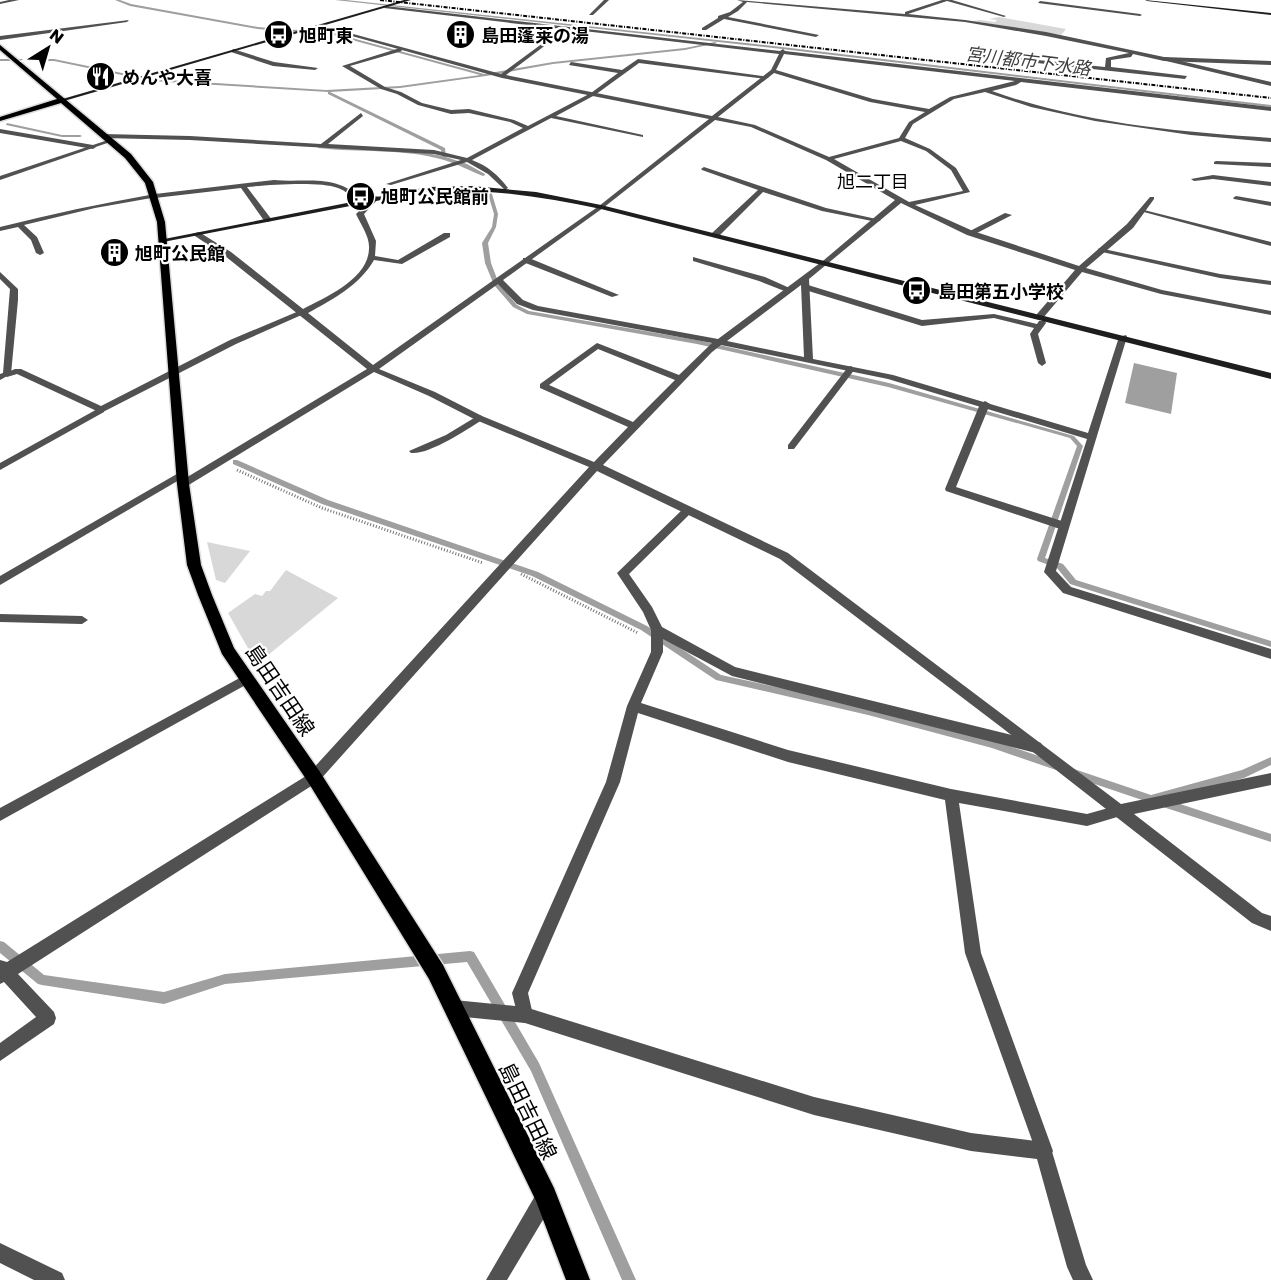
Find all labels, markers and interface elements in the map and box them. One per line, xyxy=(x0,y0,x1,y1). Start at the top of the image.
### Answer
north arrow xyxy=(18,18,78,78)
bus stop icon: 旭町東 xyxy=(262,19,294,51)
building icon: 島田蓬莱の湯 xyxy=(444,19,476,51)
place label: 旭町東 xyxy=(299,23,353,48)
place label: 島田蓬莱の湯 xyxy=(481,23,589,48)
text: N xyxy=(45,24,68,49)
water label: 宮川都市下水路 xyxy=(964,41,1094,81)
restaurant icon: めんや大喜 xyxy=(85,61,117,93)
place label: めんや大喜 xyxy=(122,65,212,90)
district label: 旭二丁目 xyxy=(837,169,909,194)
bus stop icon: 旭町公民館前 xyxy=(344,180,376,212)
place label: 旭町公民館前 xyxy=(381,184,489,209)
building icon: 旭町公民館 xyxy=(98,237,130,269)
place label: 旭町公民館 xyxy=(135,241,225,266)
bus stop icon: 島田第五小学校 xyxy=(901,275,933,307)
place label: 島田第五小学校 xyxy=(938,279,1064,304)
street label: 島田吉田線 xyxy=(239,638,321,742)
street label: 島田吉田線 xyxy=(492,1057,564,1165)

